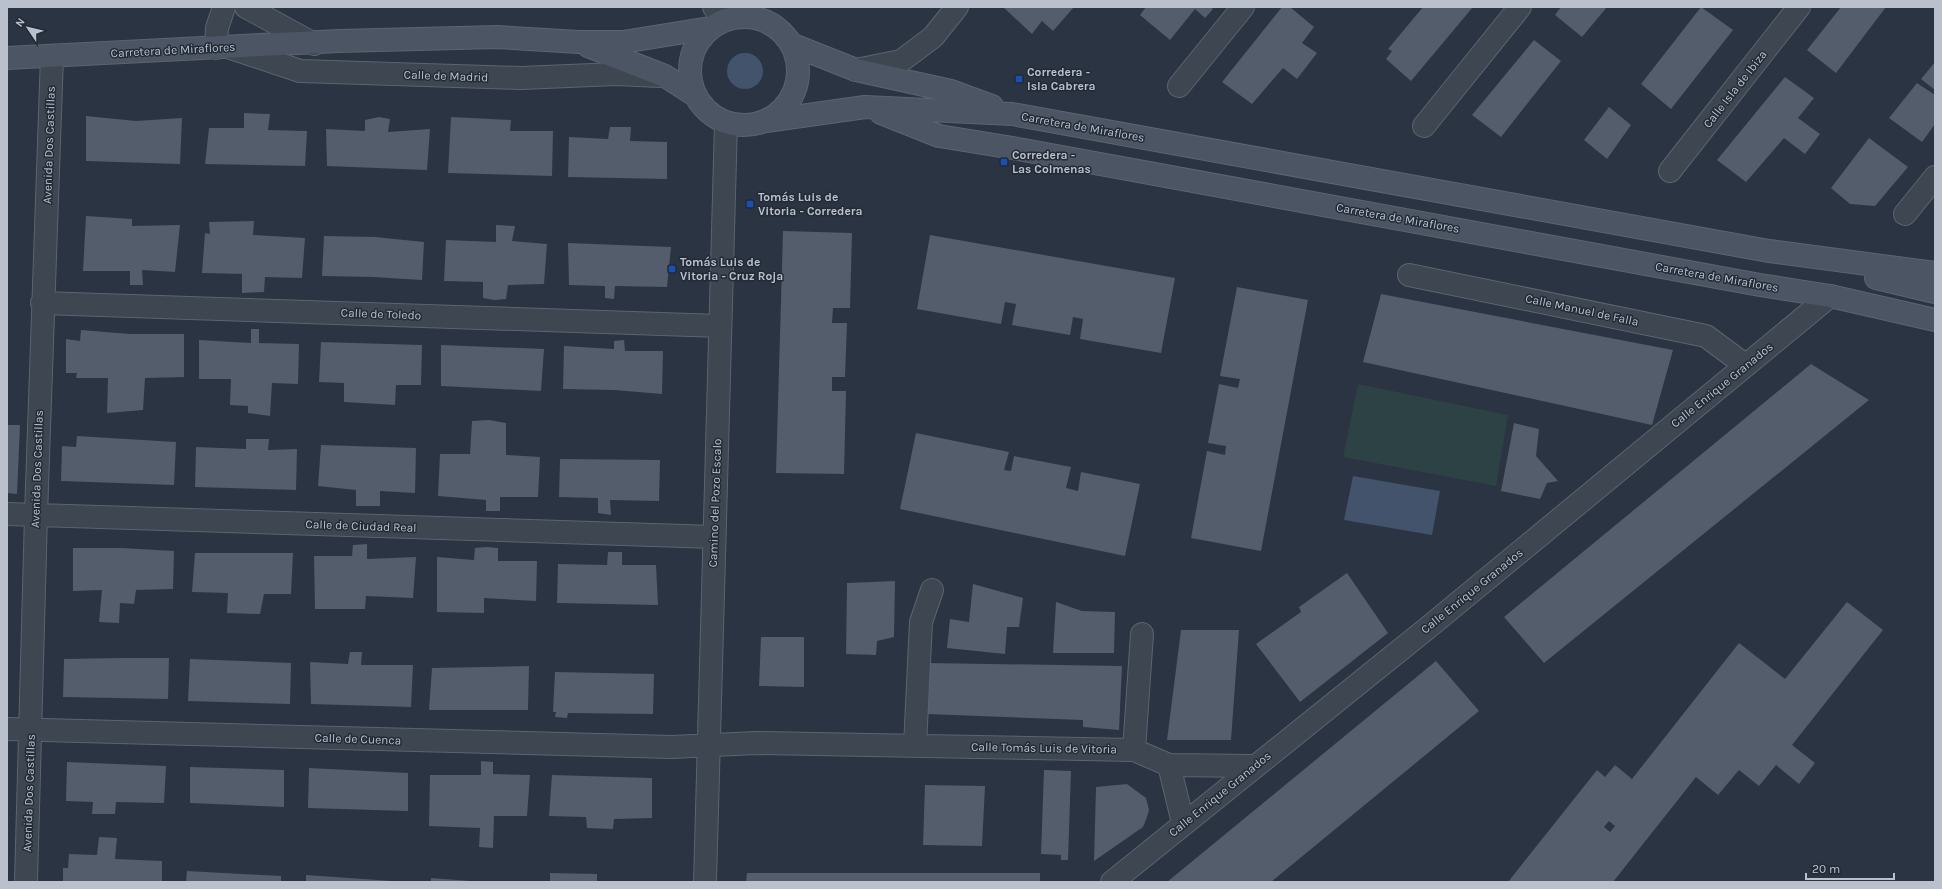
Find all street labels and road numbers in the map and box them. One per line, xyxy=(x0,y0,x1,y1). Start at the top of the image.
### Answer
street label: Carretera de Miraflores xyxy=(110,40,236,60)
street label: Calle Isla de Ibiza xyxy=(1700,47,1770,131)
street label: Calle de Madrid xyxy=(403,68,489,84)
street label: Avenida Dos Castillas xyxy=(40,86,58,204)
street label: Carretera de Miraflores xyxy=(1020,109,1146,145)
street label: Carretera de Miraflores xyxy=(1335,200,1461,236)
street label: Carretera de Miraflores xyxy=(1654,259,1780,295)
street label: Calle Manuel de Falla xyxy=(1524,291,1640,329)
street label: Calle de Toledo xyxy=(340,306,422,322)
street label: Calle Enrique Granados xyxy=(1668,339,1776,431)
street label: Avenida Dos Castillas xyxy=(28,410,46,528)
street label: Camino del Pozo Escalo xyxy=(706,438,724,568)
street label: Calle de Ciudad Real xyxy=(305,517,417,535)
street label: Calle Enrique Granados xyxy=(1418,545,1526,637)
street label: Calle de Cuenca xyxy=(314,730,402,748)
street label: Avenida Dos Castillas xyxy=(20,734,38,852)
street label: Calle Tomás Luis de Vitoria xyxy=(971,740,1117,756)
street label: Calle Enrique Granados xyxy=(1166,748,1274,840)

